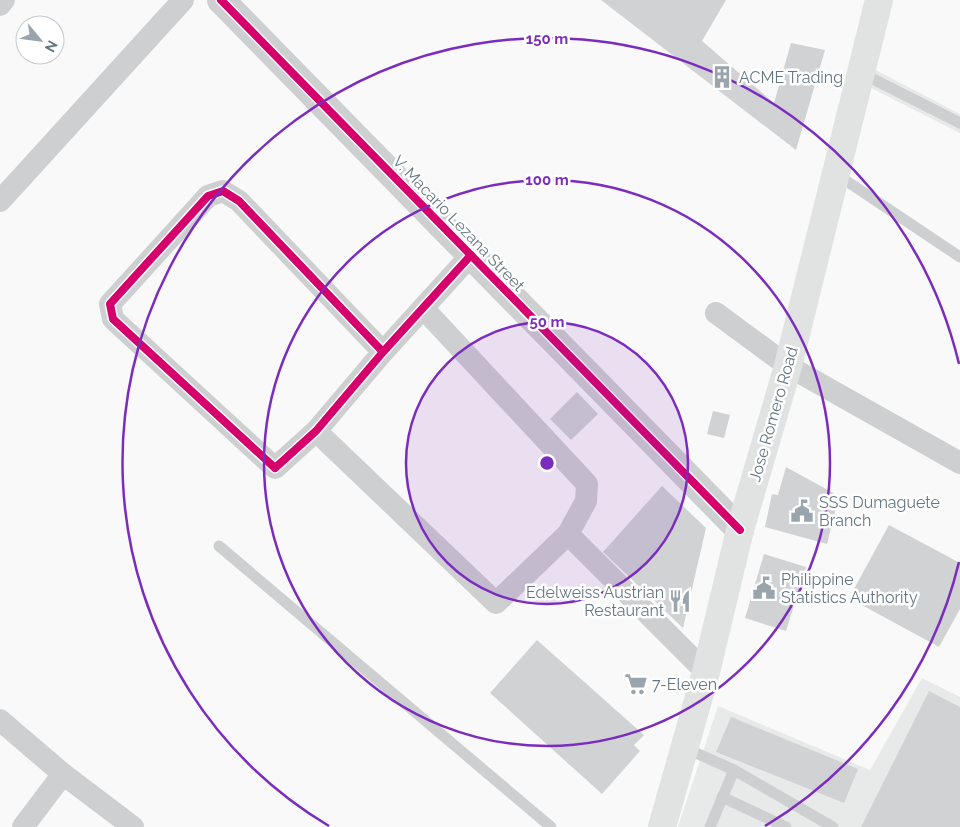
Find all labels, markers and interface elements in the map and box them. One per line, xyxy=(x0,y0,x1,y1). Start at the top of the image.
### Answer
north arrow xyxy=(15,15,65,65)
text: 150 m xyxy=(526,30,568,48)
text: N xyxy=(42,38,61,55)
building icon: ACME Trading xyxy=(709,64,735,90)
place label: ACME Trading xyxy=(739,68,843,87)
street label: V. Macario Lezana Street xyxy=(389,152,529,296)
text: 100 m xyxy=(525,171,569,189)
text: 50 m xyxy=(529,313,565,331)
street label: Jose Romero Road xyxy=(745,344,802,484)
centre of rings xyxy=(538,454,556,472)
place label: SSS Dumaguete Branch xyxy=(819,493,940,530)
public building icon: SSS Dumaguete Branch xyxy=(789,498,815,524)
place label: Philippine Statistics Authority xyxy=(781,570,918,607)
public building icon: Philippine Statistics Authority xyxy=(751,575,777,601)
place label: Edelweiss Austrian Restaurant xyxy=(526,583,665,620)
restaurant icon: Edelweiss Austrian Restaurant xyxy=(667,588,693,614)
supermarket icon: 7-Eleven xyxy=(623,671,649,697)
place label: 7-Eleven xyxy=(652,675,717,694)

